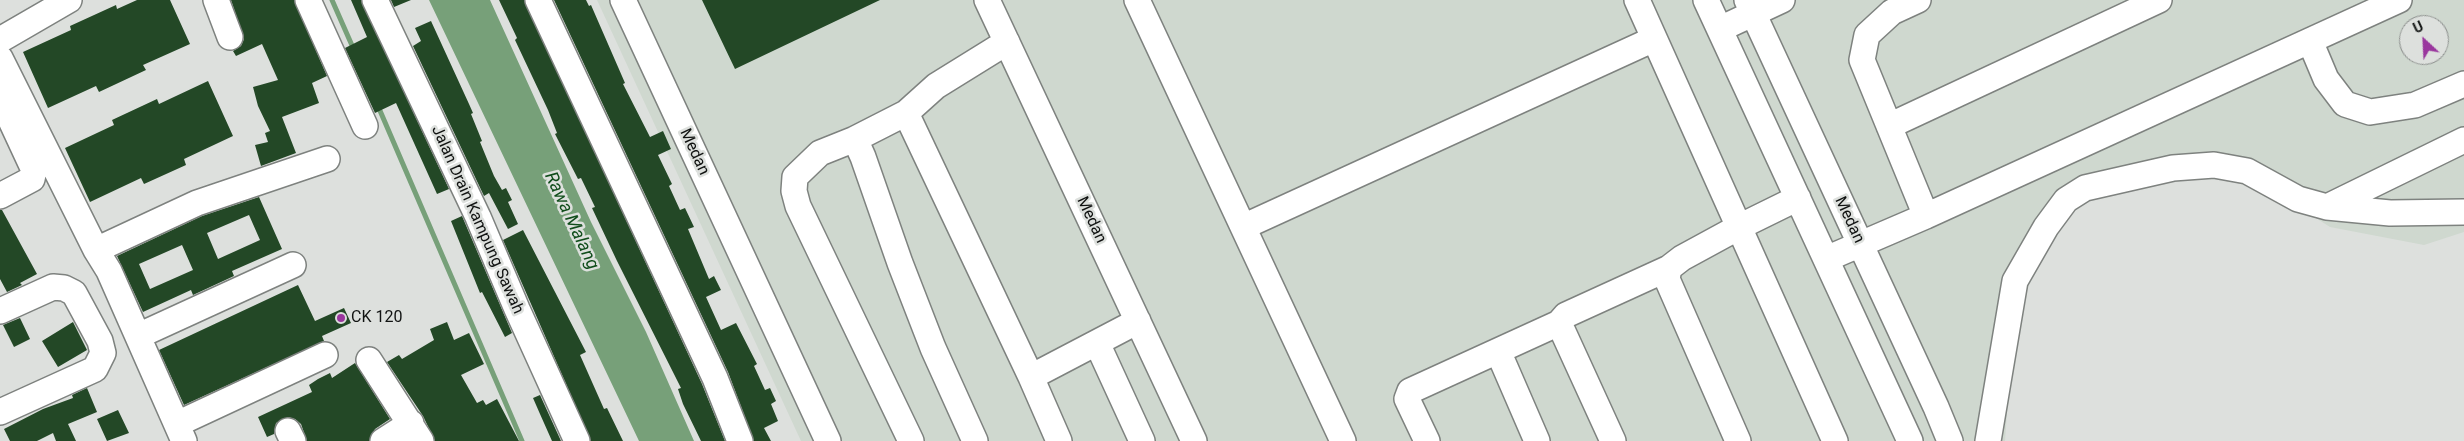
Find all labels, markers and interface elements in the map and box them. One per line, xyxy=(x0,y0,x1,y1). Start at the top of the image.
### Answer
north arrow xyxy=(2399,15,2449,65)
text: U xyxy=(2411,18,2426,37)
street label: Jalan Drain Kampung Sawah xyxy=(427,123,527,317)
street label: Medan xyxy=(675,126,713,178)
water label: Rawa Malang xyxy=(539,169,603,273)
street label: Medan xyxy=(1072,194,1110,246)
street label: Medan xyxy=(1830,194,1868,246)
place label: CK 120 xyxy=(351,308,402,328)
marker: CK 120 xyxy=(335,312,347,324)

